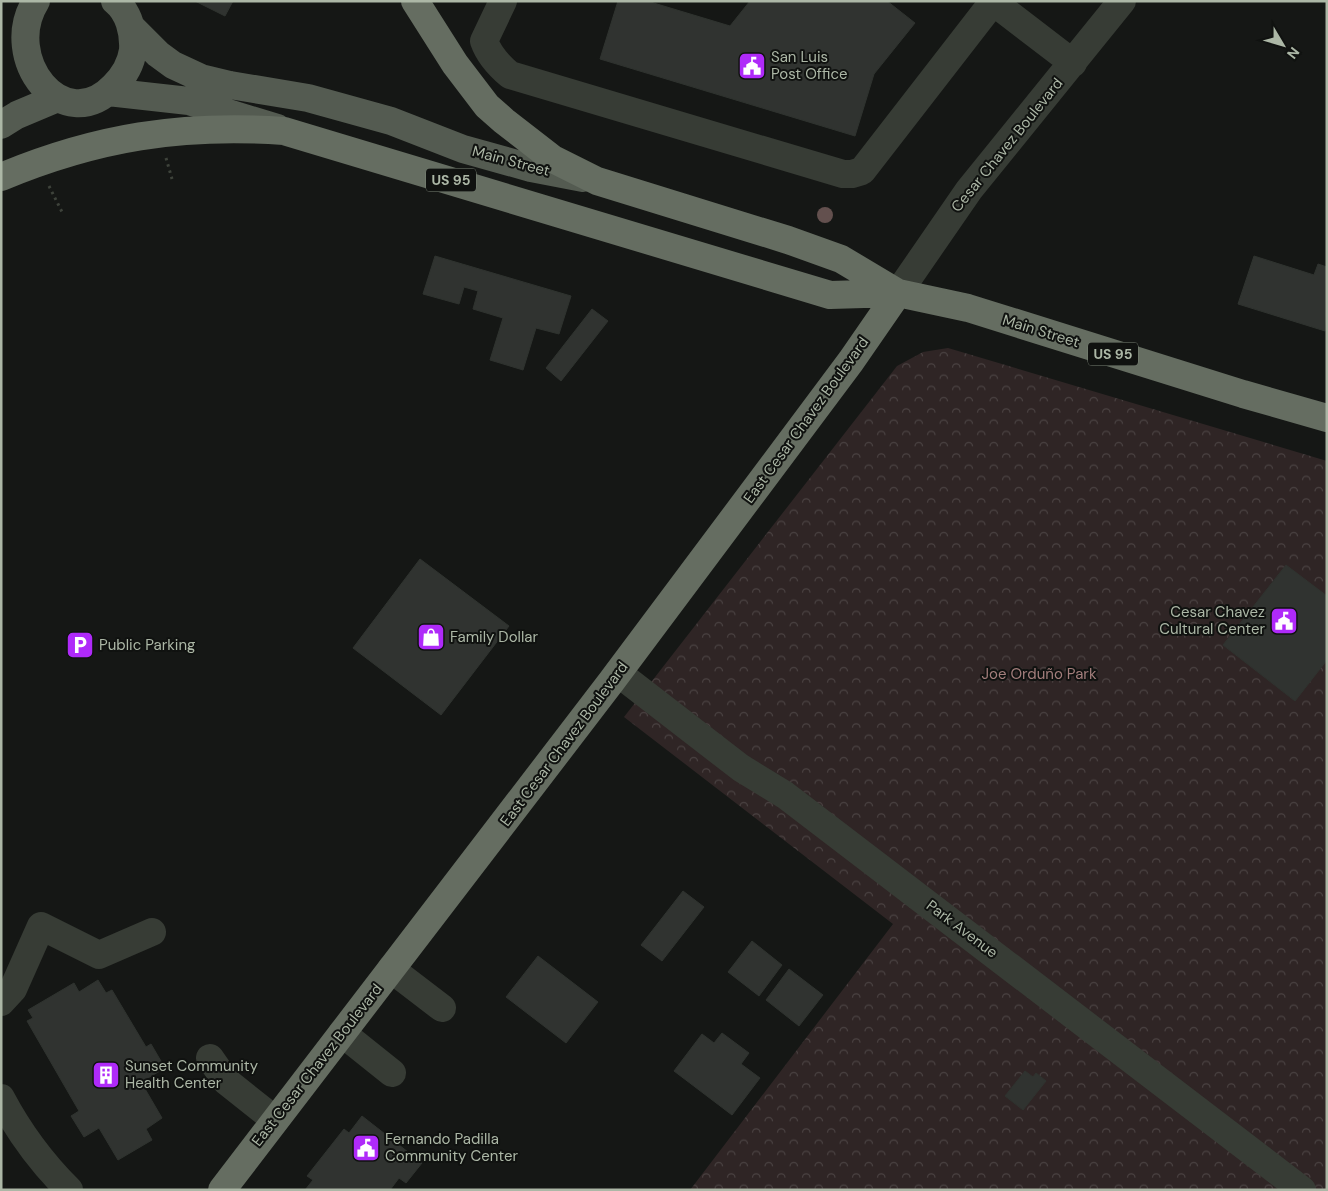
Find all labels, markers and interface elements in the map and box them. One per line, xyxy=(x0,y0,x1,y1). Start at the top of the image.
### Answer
north arrow xyxy=(1258,20,1308,70)
text: N xyxy=(1283,43,1303,63)
place label: San Luis Post Office xyxy=(771,47,848,84)
public building icon: San Luis Post Office xyxy=(737,51,767,81)
street label: Cesar Chavez Boulevard xyxy=(947,74,1067,216)
street label: Main Street xyxy=(470,141,552,181)
road number: US 95 xyxy=(426,168,476,192)
street label: Main Street xyxy=(1000,310,1082,352)
street label: East Cesar Chavez Boulevard xyxy=(739,333,873,507)
road number: US 95 xyxy=(1088,342,1138,366)
place label: Cesar Chavez Cultural Center xyxy=(1159,602,1265,639)
public building icon: Cesar Chavez Cultural Center xyxy=(1269,606,1299,636)
shop icon: Family Dollar xyxy=(416,622,446,652)
place label: Family Dollar xyxy=(450,627,538,647)
parking icon: Public Parking xyxy=(65,630,95,660)
place label: Public Parking xyxy=(99,635,195,655)
street label: East Cesar Chavez Boulevard xyxy=(496,658,632,830)
park label: Joe Orduño Park xyxy=(982,664,1097,684)
street label: Park Avenue xyxy=(922,896,1002,962)
street label: East Cesar Chavez Boulevard xyxy=(247,980,387,1150)
place label: Sunset Community Health Center xyxy=(125,1056,259,1093)
building icon: Sunset Community Health Center xyxy=(91,1060,121,1090)
place label: Fernando Padilla Community Center xyxy=(385,1129,518,1166)
public building icon: Fernando Padilla Community Center xyxy=(351,1133,381,1163)

